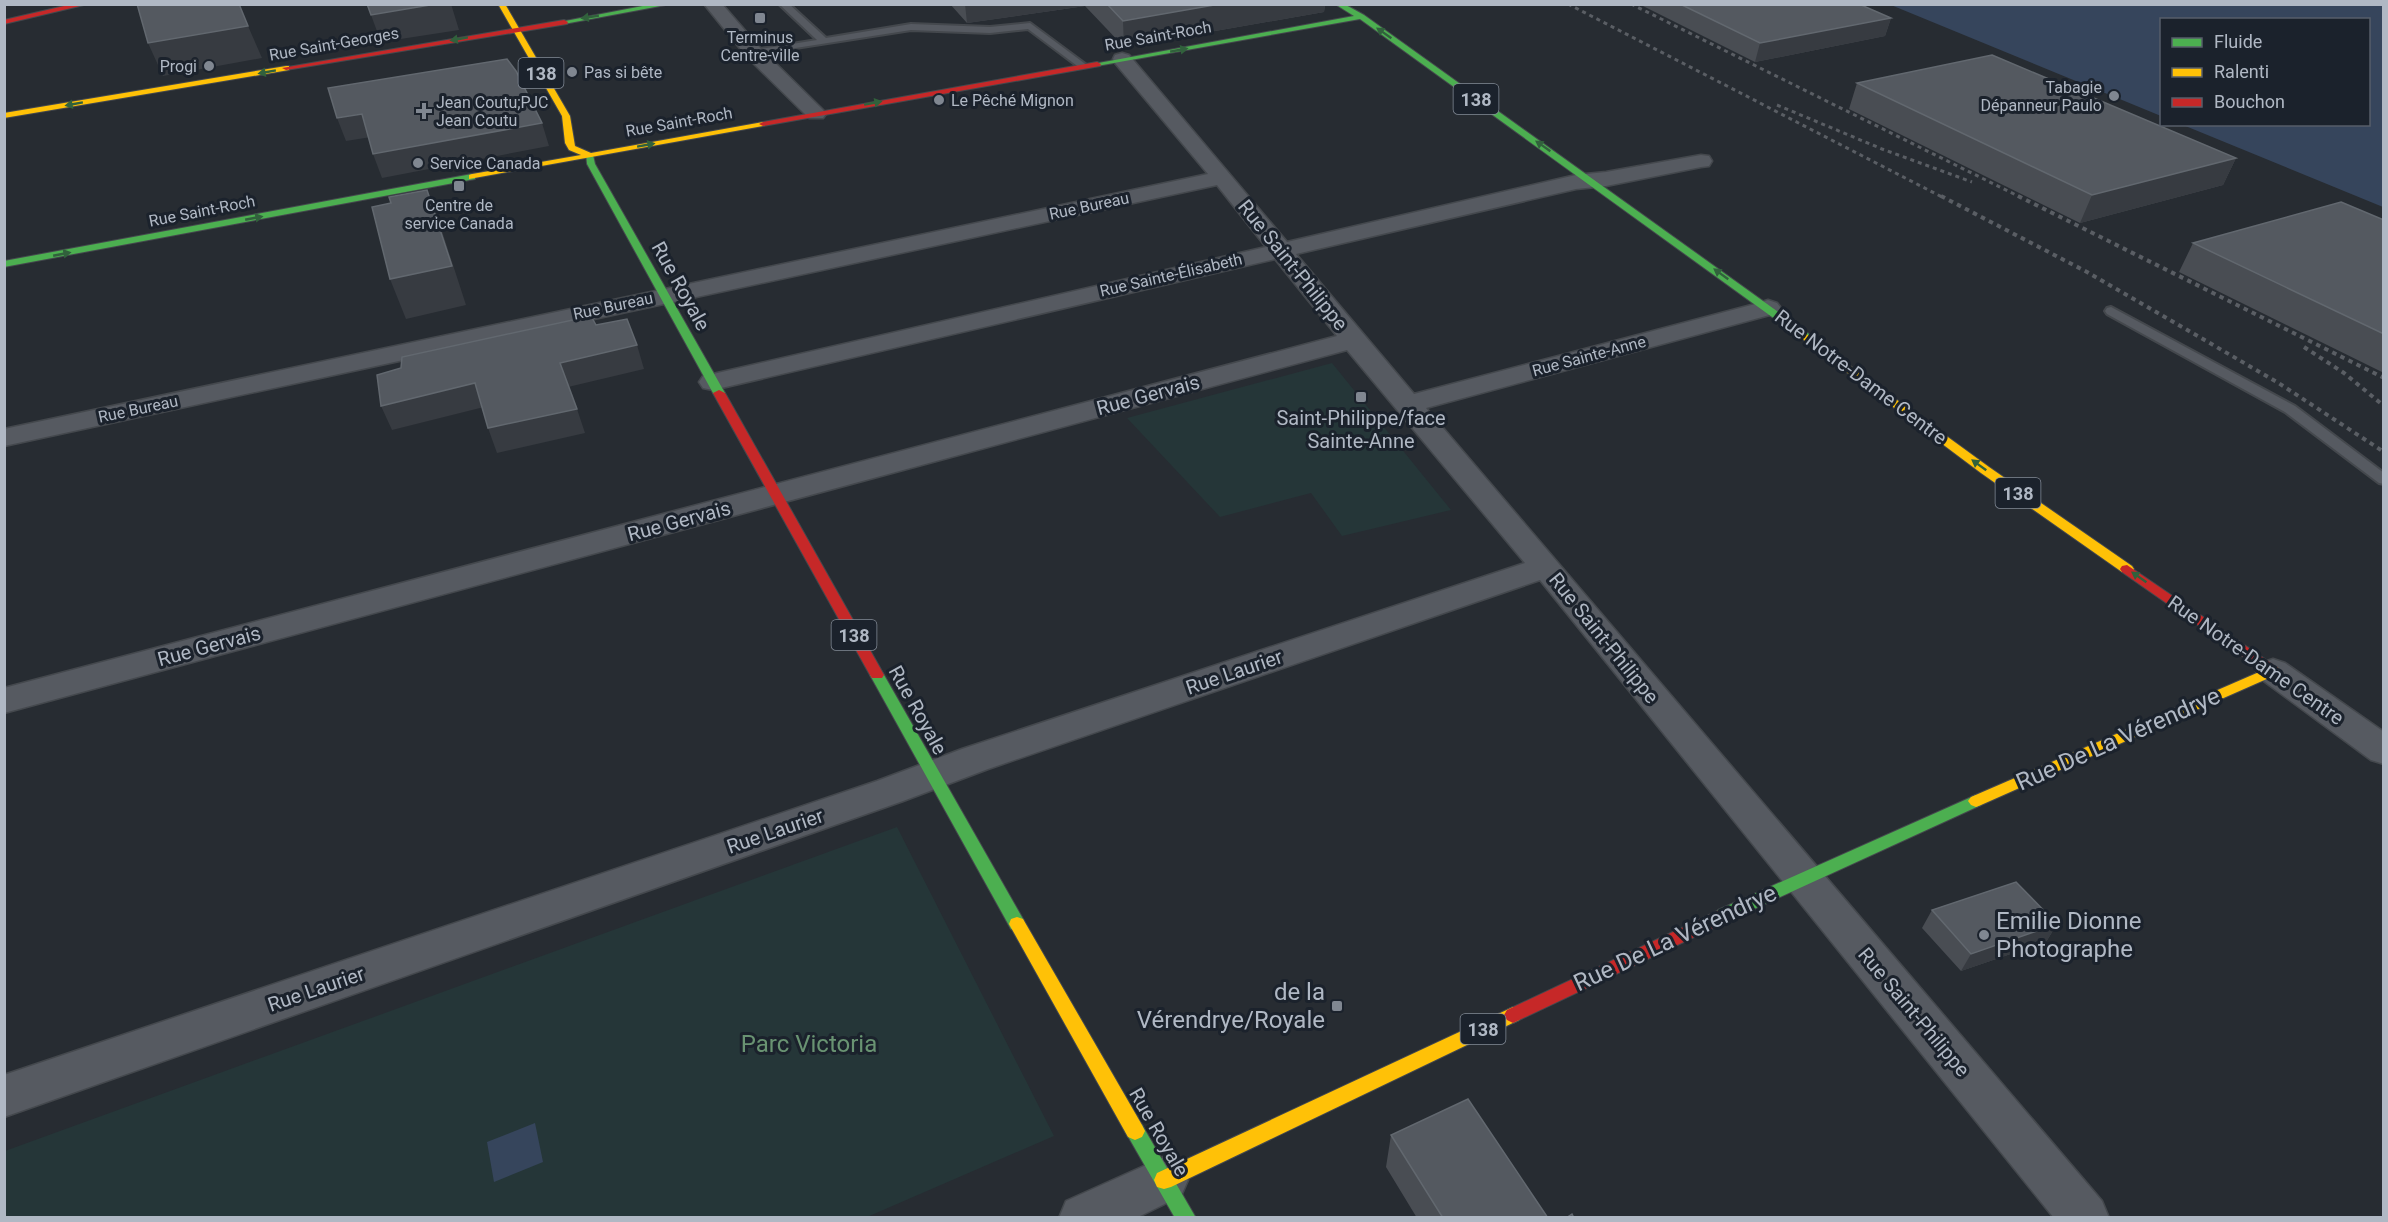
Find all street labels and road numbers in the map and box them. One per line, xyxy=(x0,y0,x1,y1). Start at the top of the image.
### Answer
street label: Rue Saint-Roch xyxy=(1103,17,1213,55)
street label: Rue Saint-Georges xyxy=(268,23,400,65)
road number: 138 xyxy=(518,58,564,88)
road number: 138 xyxy=(1454,84,1498,114)
street label: Rue Saint-Roch xyxy=(624,103,734,141)
street label: Rue Bureau xyxy=(1047,188,1131,224)
street label: Rue Saint-Roch xyxy=(147,191,257,231)
street label: Rue Saint-Philippe xyxy=(1233,195,1353,335)
street label: Rue Royale xyxy=(647,237,715,335)
street label: Rue Sainte-Élisabeth xyxy=(1098,249,1244,301)
street label: Rue Bureau xyxy=(571,288,655,324)
street label: Rue Notre-Dame Centre xyxy=(1770,304,1952,450)
street label: Rue Sainte-Anne xyxy=(1530,332,1648,380)
street label: Rue Gervais xyxy=(1094,370,1202,420)
street label: Rue Bureau xyxy=(96,391,180,427)
road number: 138 xyxy=(1996,478,2040,508)
street label: Rue Gervais xyxy=(625,496,733,546)
street label: Rue Saint-Philippe xyxy=(1544,568,1664,708)
street label: Rue Notre-Dame Centre xyxy=(2163,590,2349,730)
road number: 138 xyxy=(832,620,876,650)
street label: Rue Gervais xyxy=(155,621,263,671)
street label: Rue Laurier xyxy=(1183,644,1286,700)
street label: Rue Royale xyxy=(884,661,952,759)
street label: Rue De La Vérendrye xyxy=(2012,681,2224,797)
street label: Rue Laurier xyxy=(724,803,827,859)
street label: Rue De La Vérendrye xyxy=(1569,879,1781,997)
street label: Rue Saint-Philippe xyxy=(1853,943,1975,1081)
street label: Rue Laurier xyxy=(265,961,368,1017)
road number: 138 xyxy=(1460,1014,1506,1044)
street label: Rue Royale xyxy=(1124,1083,1194,1181)

